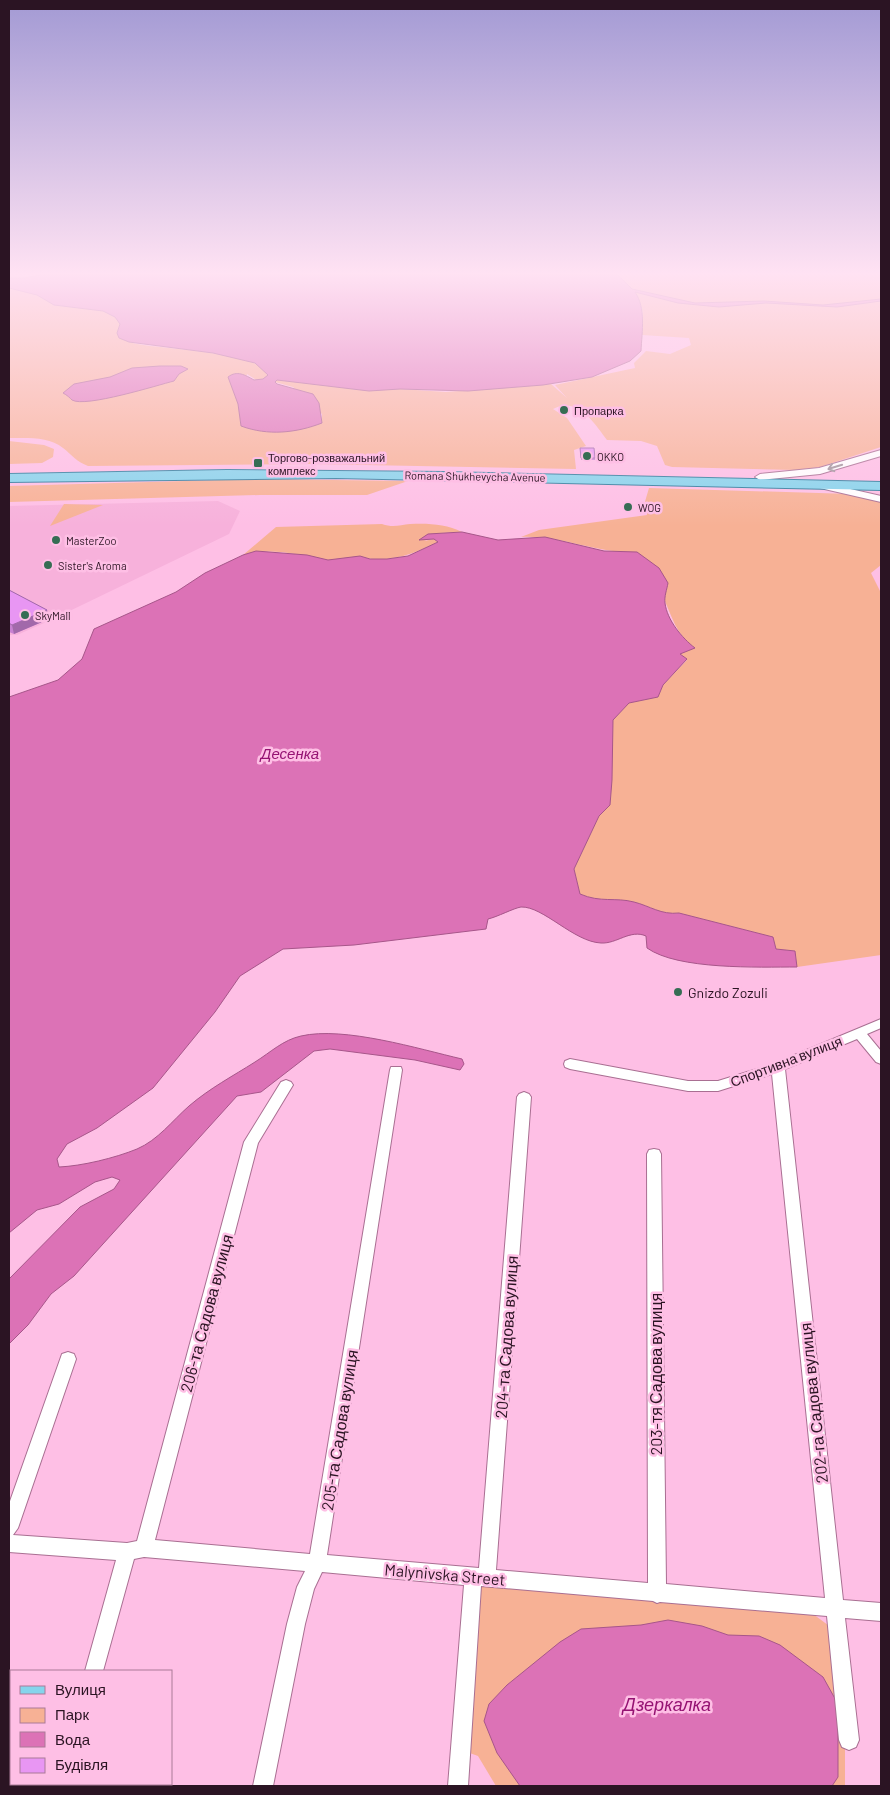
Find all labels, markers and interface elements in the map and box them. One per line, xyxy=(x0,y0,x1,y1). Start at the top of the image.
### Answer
marker: Пропарка xyxy=(558,404,570,416)
place label: Пропарка xyxy=(574,404,624,417)
marker: OKKO xyxy=(581,450,593,462)
place label: OKKO xyxy=(597,450,624,463)
place label: Торгово-розважальний комплекс xyxy=(268,451,385,477)
marker: Торгово-розважальний комплекс xyxy=(252,457,264,469)
one-way arrow xyxy=(827,462,843,472)
street label: Romana Shukhevycha Avenue xyxy=(404,468,546,484)
marker: WOG xyxy=(622,501,634,513)
place label: WOG xyxy=(638,501,661,514)
marker: MasterZoo xyxy=(50,534,62,546)
place label: MasterZoo xyxy=(66,534,117,547)
marker: Sister's Aroma xyxy=(42,559,54,571)
place label: Sister's Aroma xyxy=(58,559,127,572)
marker: SkyMall xyxy=(19,609,31,621)
place label: SkyMall xyxy=(35,609,71,622)
water label: Десенка xyxy=(259,744,319,762)
place label: Gnizdo Zozuli xyxy=(688,984,768,1001)
marker: Gnizdo Zozuli xyxy=(672,986,684,998)
street label: Спортивна вулиця xyxy=(728,1032,844,1090)
street label: 206-та Садова вулиця xyxy=(176,1232,236,1394)
street label: 204-та Садова вулиця xyxy=(491,1255,521,1419)
street label: 203-тя Садова вулиця xyxy=(646,1293,665,1455)
street label: 202-га Садова вулиця xyxy=(795,1322,831,1484)
street label: 205-та Садова вулиця xyxy=(317,1348,361,1512)
street label: Malynivska Street xyxy=(384,1559,506,1589)
legend xyxy=(10,1670,172,1785)
text: Вулиця xyxy=(55,1680,106,1698)
water label: Дзеркалка xyxy=(621,1693,711,1715)
text: Парк xyxy=(55,1705,89,1723)
text: Вода xyxy=(55,1730,91,1748)
text: Будівля xyxy=(55,1755,108,1773)

